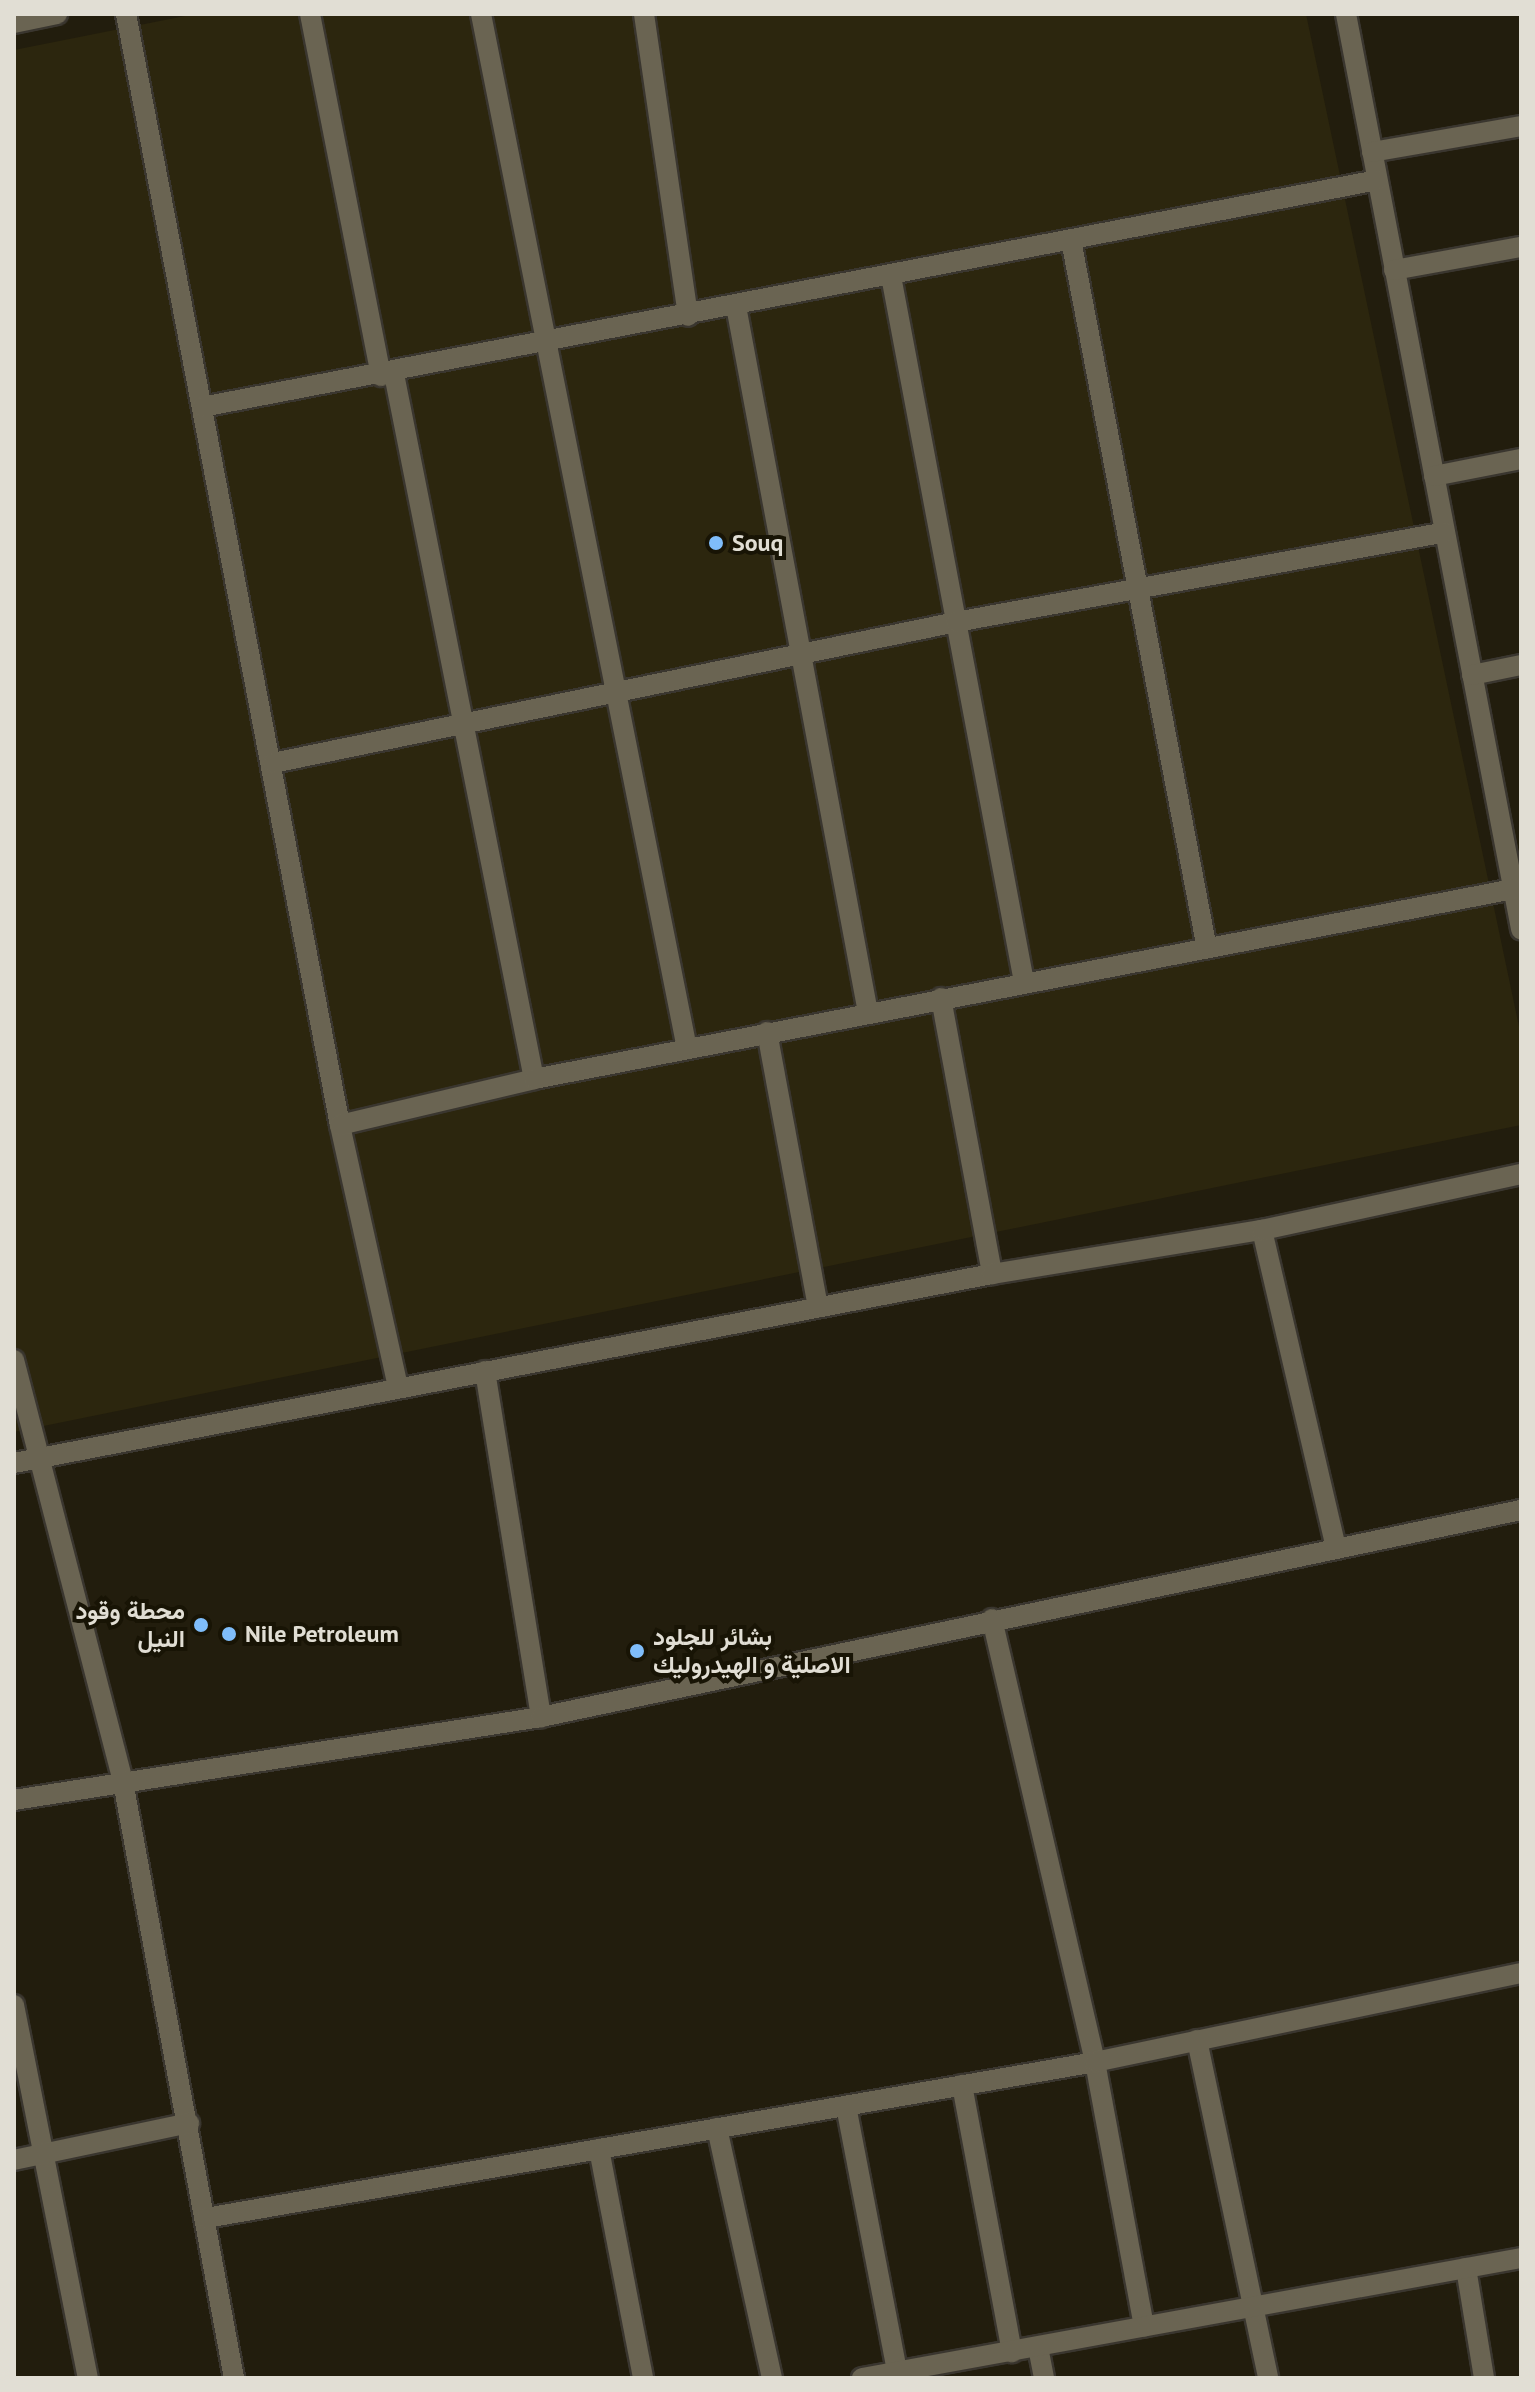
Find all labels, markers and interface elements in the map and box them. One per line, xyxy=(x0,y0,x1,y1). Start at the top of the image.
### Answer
place label: Souq xyxy=(732,529,783,557)
marker: Souq xyxy=(707,534,725,552)
place label: محطة وقود النيل xyxy=(75,1597,185,1653)
marker: محطة وقود النيل xyxy=(192,1616,210,1634)
place label: Nile Petroleum xyxy=(245,1620,399,1648)
place label: بشائر للجلود الاصلية و الهيدروليك xyxy=(653,1623,851,1679)
marker: Nile Petroleum xyxy=(220,1625,238,1643)
marker: بشائر للجلود الاصلية و الهيدروليك xyxy=(628,1642,646,1660)

